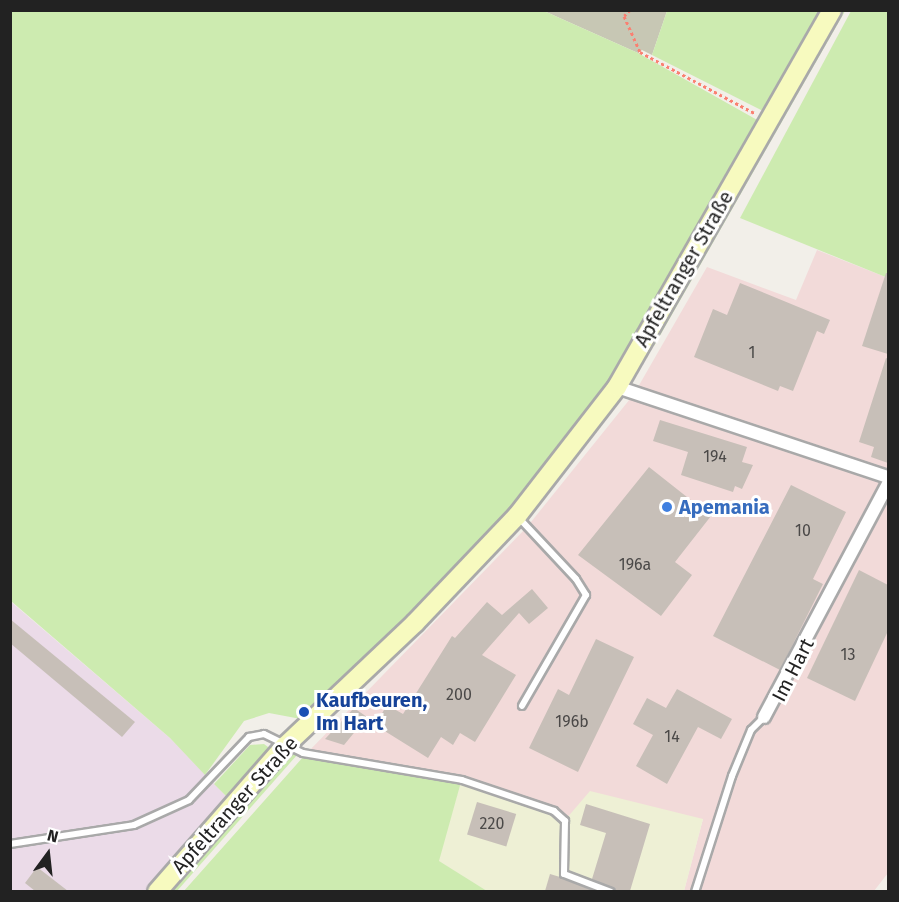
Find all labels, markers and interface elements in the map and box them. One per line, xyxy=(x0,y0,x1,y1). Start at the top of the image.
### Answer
street label: Apfeltranger Straße xyxy=(630,187,738,351)
house number: 1 xyxy=(749,343,755,363)
house number: 194 xyxy=(703,447,727,467)
place label: Apemania xyxy=(679,495,770,519)
marker: Apemania xyxy=(660,500,674,514)
house number: 10 xyxy=(795,521,811,541)
house number: 196a xyxy=(619,555,651,575)
street label: Im Hart xyxy=(767,634,819,706)
house number: 13 xyxy=(841,645,855,665)
house number: 200 xyxy=(446,685,472,705)
place label: Kaufbeuren, Im Hart xyxy=(316,688,427,735)
marker: Kaufbeuren, Im Hart xyxy=(297,705,311,719)
house number: 196b xyxy=(555,712,589,732)
house number: 14 xyxy=(664,727,680,747)
street label: Apfeltranger Straße xyxy=(167,731,303,879)
house number: 220 xyxy=(480,814,504,834)
north arrow xyxy=(18,824,78,884)
text: N xyxy=(45,826,60,847)

